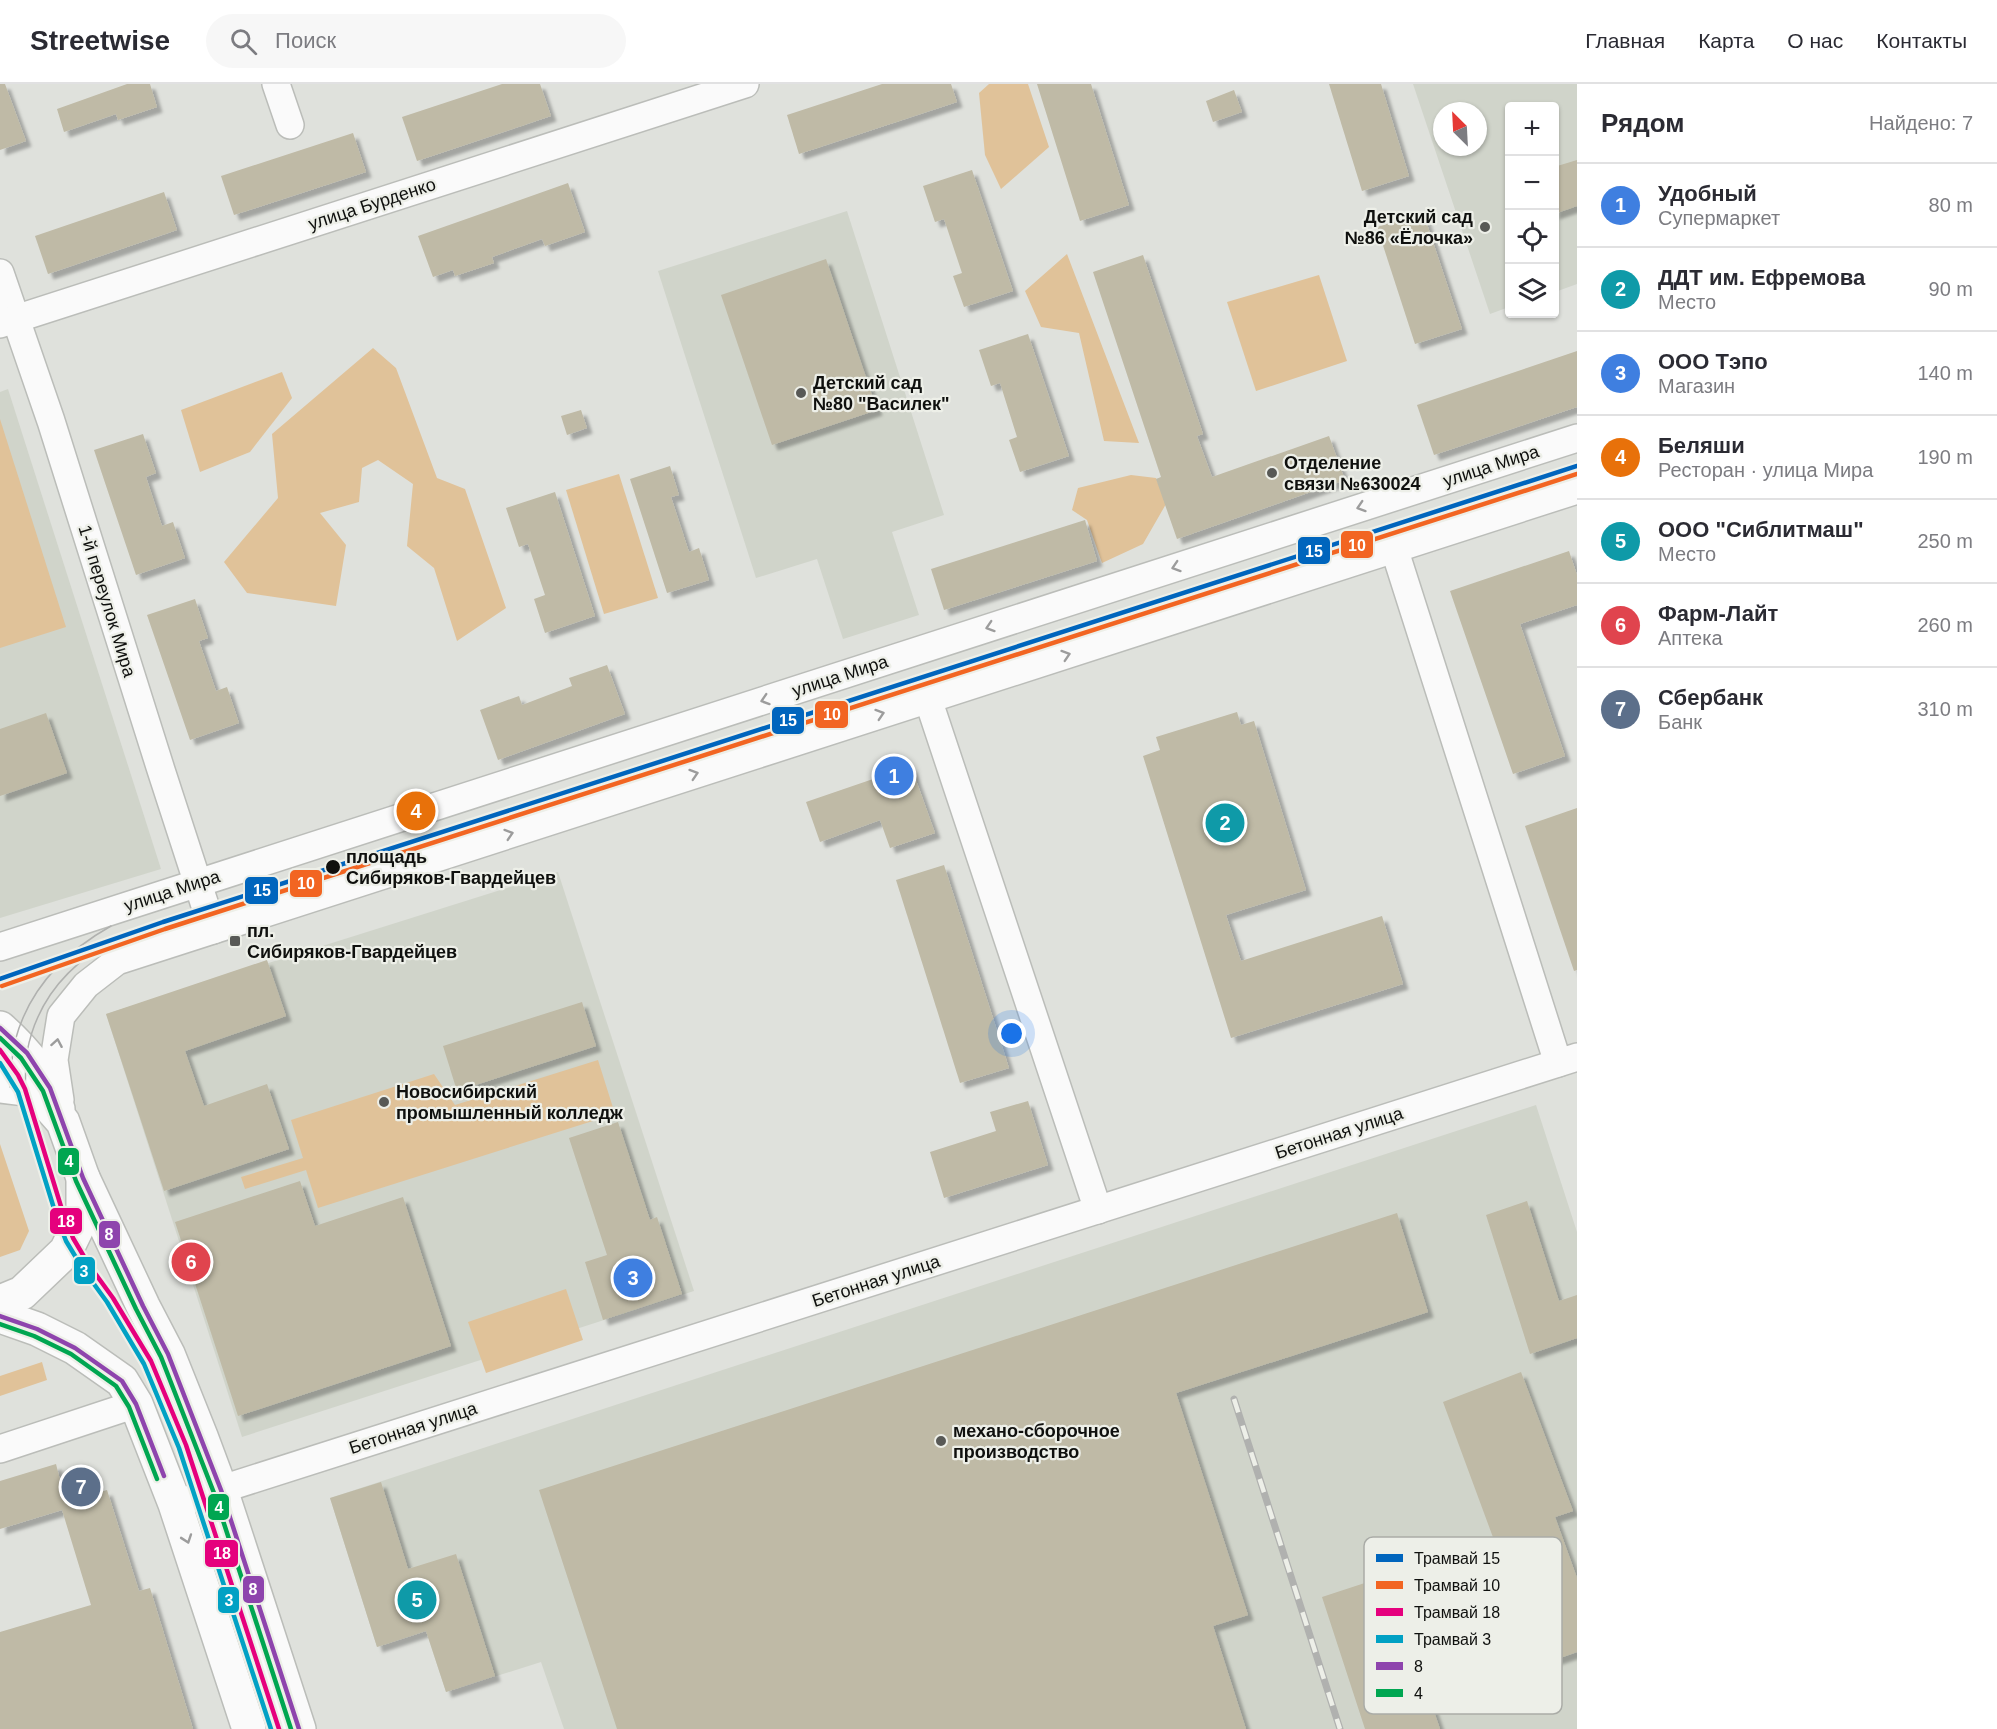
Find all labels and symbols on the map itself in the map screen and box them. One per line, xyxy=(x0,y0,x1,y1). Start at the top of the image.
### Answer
north arrow xyxy=(1433,102,1487,156)
street label: улица Бурденко xyxy=(306,174,438,234)
place label: Детский сад №86 «Ёлочка» xyxy=(1345,207,1474,248)
marker: Детский сад №86 «Ёлочка» xyxy=(1478,220,1492,234)
place label: Детский сад №80 "Василек" xyxy=(813,373,949,414)
marker: Детский сад №80 "Василек" xyxy=(794,386,808,400)
street label: улица Мира xyxy=(1441,441,1542,491)
place label: Отделение связи №630024 xyxy=(1284,453,1421,494)
marker: Отделение связи №630024 xyxy=(1265,466,1279,480)
one-way arrow xyxy=(1356,500,1367,513)
street label: 1-й переулок Мира xyxy=(74,523,140,680)
line badge: 10 xyxy=(1340,530,1374,559)
line badge: 15 xyxy=(1297,536,1331,565)
text: 10 xyxy=(1348,537,1366,554)
text: 15 xyxy=(1305,543,1323,560)
one-way arrow xyxy=(1171,560,1182,573)
one-way arrow xyxy=(985,620,996,632)
one-way arrow xyxy=(1060,649,1071,662)
street label: улица Мира xyxy=(790,651,891,701)
one-way arrow xyxy=(760,693,771,705)
line badge: 10 xyxy=(814,700,849,729)
line badge: 15 xyxy=(771,706,805,735)
text: 10 xyxy=(823,706,841,723)
one-way arrow xyxy=(874,709,885,722)
text: 15 xyxy=(779,712,797,729)
pin: 1 xyxy=(874,754,914,798)
one-way arrow xyxy=(688,769,699,782)
pin: 4 xyxy=(396,788,436,834)
pin: 2 xyxy=(1206,800,1244,846)
one-way arrow xyxy=(503,829,514,842)
place label: площадь Сибиряков-Гвардейцев xyxy=(346,847,556,888)
marker: площадь Сибиряков-Гвардейцев xyxy=(324,858,342,876)
street label: улица Мира xyxy=(122,866,223,916)
line badge: 10 xyxy=(289,869,323,898)
text: 10 xyxy=(297,875,315,892)
line badge: 15 xyxy=(244,876,279,905)
text: 15 xyxy=(253,882,271,899)
place label: пл. Сибиряков-Гвардейцев xyxy=(247,921,457,962)
marker: пл. Сибиряков-Гвардейцев xyxy=(228,934,242,948)
your location xyxy=(997,1019,1026,1048)
one-way arrow xyxy=(50,1039,62,1048)
place label: Новосибирский промышленный колледж xyxy=(396,1082,623,1123)
marker: Новосибирский промышленный колледж xyxy=(377,1095,391,1109)
street label: Бетонная улица xyxy=(1272,1103,1406,1163)
line badge: 4 xyxy=(57,1147,80,1176)
text: 4 xyxy=(65,1153,74,1170)
line badge: 18 xyxy=(49,1207,83,1235)
text: 18 xyxy=(57,1213,75,1230)
line badge: 8 xyxy=(98,1220,121,1249)
text: 8 xyxy=(105,1226,114,1243)
pin: 6 xyxy=(172,1240,210,1284)
street label: Бетонная улица xyxy=(809,1251,943,1311)
line badge: 3 xyxy=(73,1256,96,1285)
pin: 3 xyxy=(614,1256,652,1300)
text: 3 xyxy=(80,1263,89,1280)
street label: Бетонная улица xyxy=(346,1398,480,1458)
place label: механо-сборочное производство xyxy=(953,1421,1120,1462)
marker: механо-сборочное производство xyxy=(934,1434,948,1448)
pin: 7 xyxy=(62,1464,100,1510)
line badge: 4 xyxy=(207,1493,230,1521)
text: 4 xyxy=(215,1499,224,1516)
one-way arrow xyxy=(179,1533,192,1544)
legend xyxy=(1364,1537,1562,1714)
line badge: 18 xyxy=(204,1539,239,1568)
text: 18 xyxy=(213,1545,231,1562)
text: Трамвай 15 xyxy=(1414,1550,1500,1567)
line badge: 8 xyxy=(242,1575,265,1604)
text: Трамвай 10 xyxy=(1414,1577,1500,1594)
pin: 5 xyxy=(398,1578,436,1622)
text: 8 xyxy=(249,1581,258,1598)
line badge: 3 xyxy=(217,1586,240,1614)
text: 3 xyxy=(225,1592,234,1609)
text: Трамвай 18 xyxy=(1414,1604,1500,1621)
text: Трамвай 3 xyxy=(1414,1631,1491,1648)
text: 8 xyxy=(1414,1658,1423,1675)
text: 4 xyxy=(1414,1685,1423,1702)

